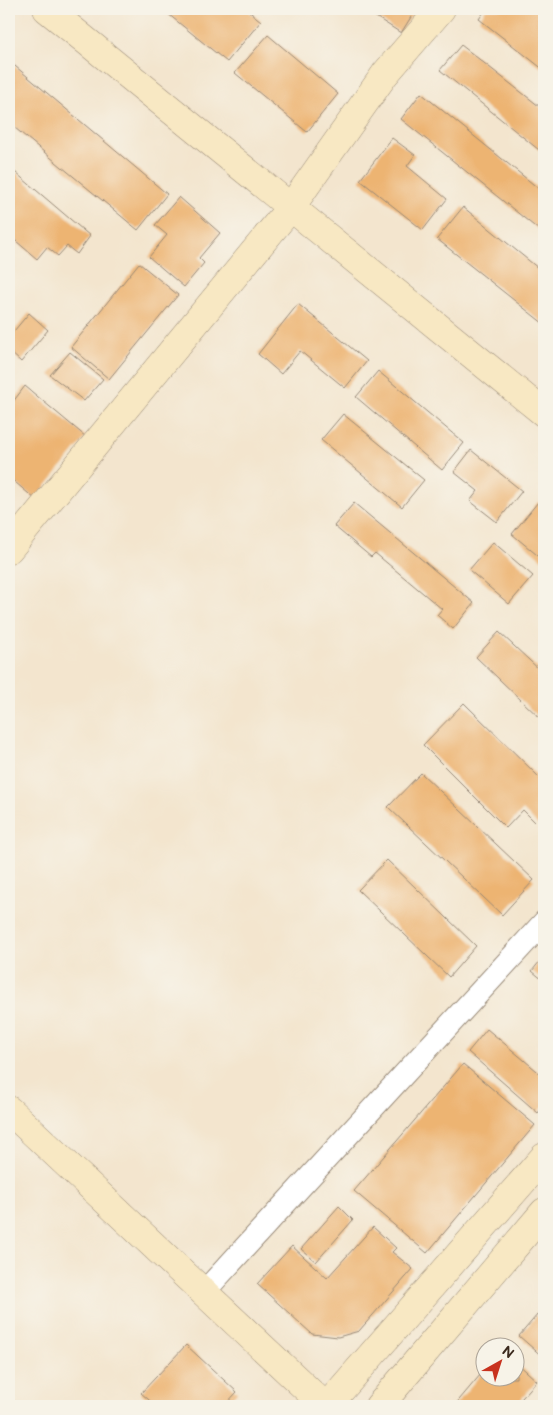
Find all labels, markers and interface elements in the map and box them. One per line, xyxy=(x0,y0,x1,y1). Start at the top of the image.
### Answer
north arrow xyxy=(476,1338,526,1388)
text: N xyxy=(498,1342,517,1362)

